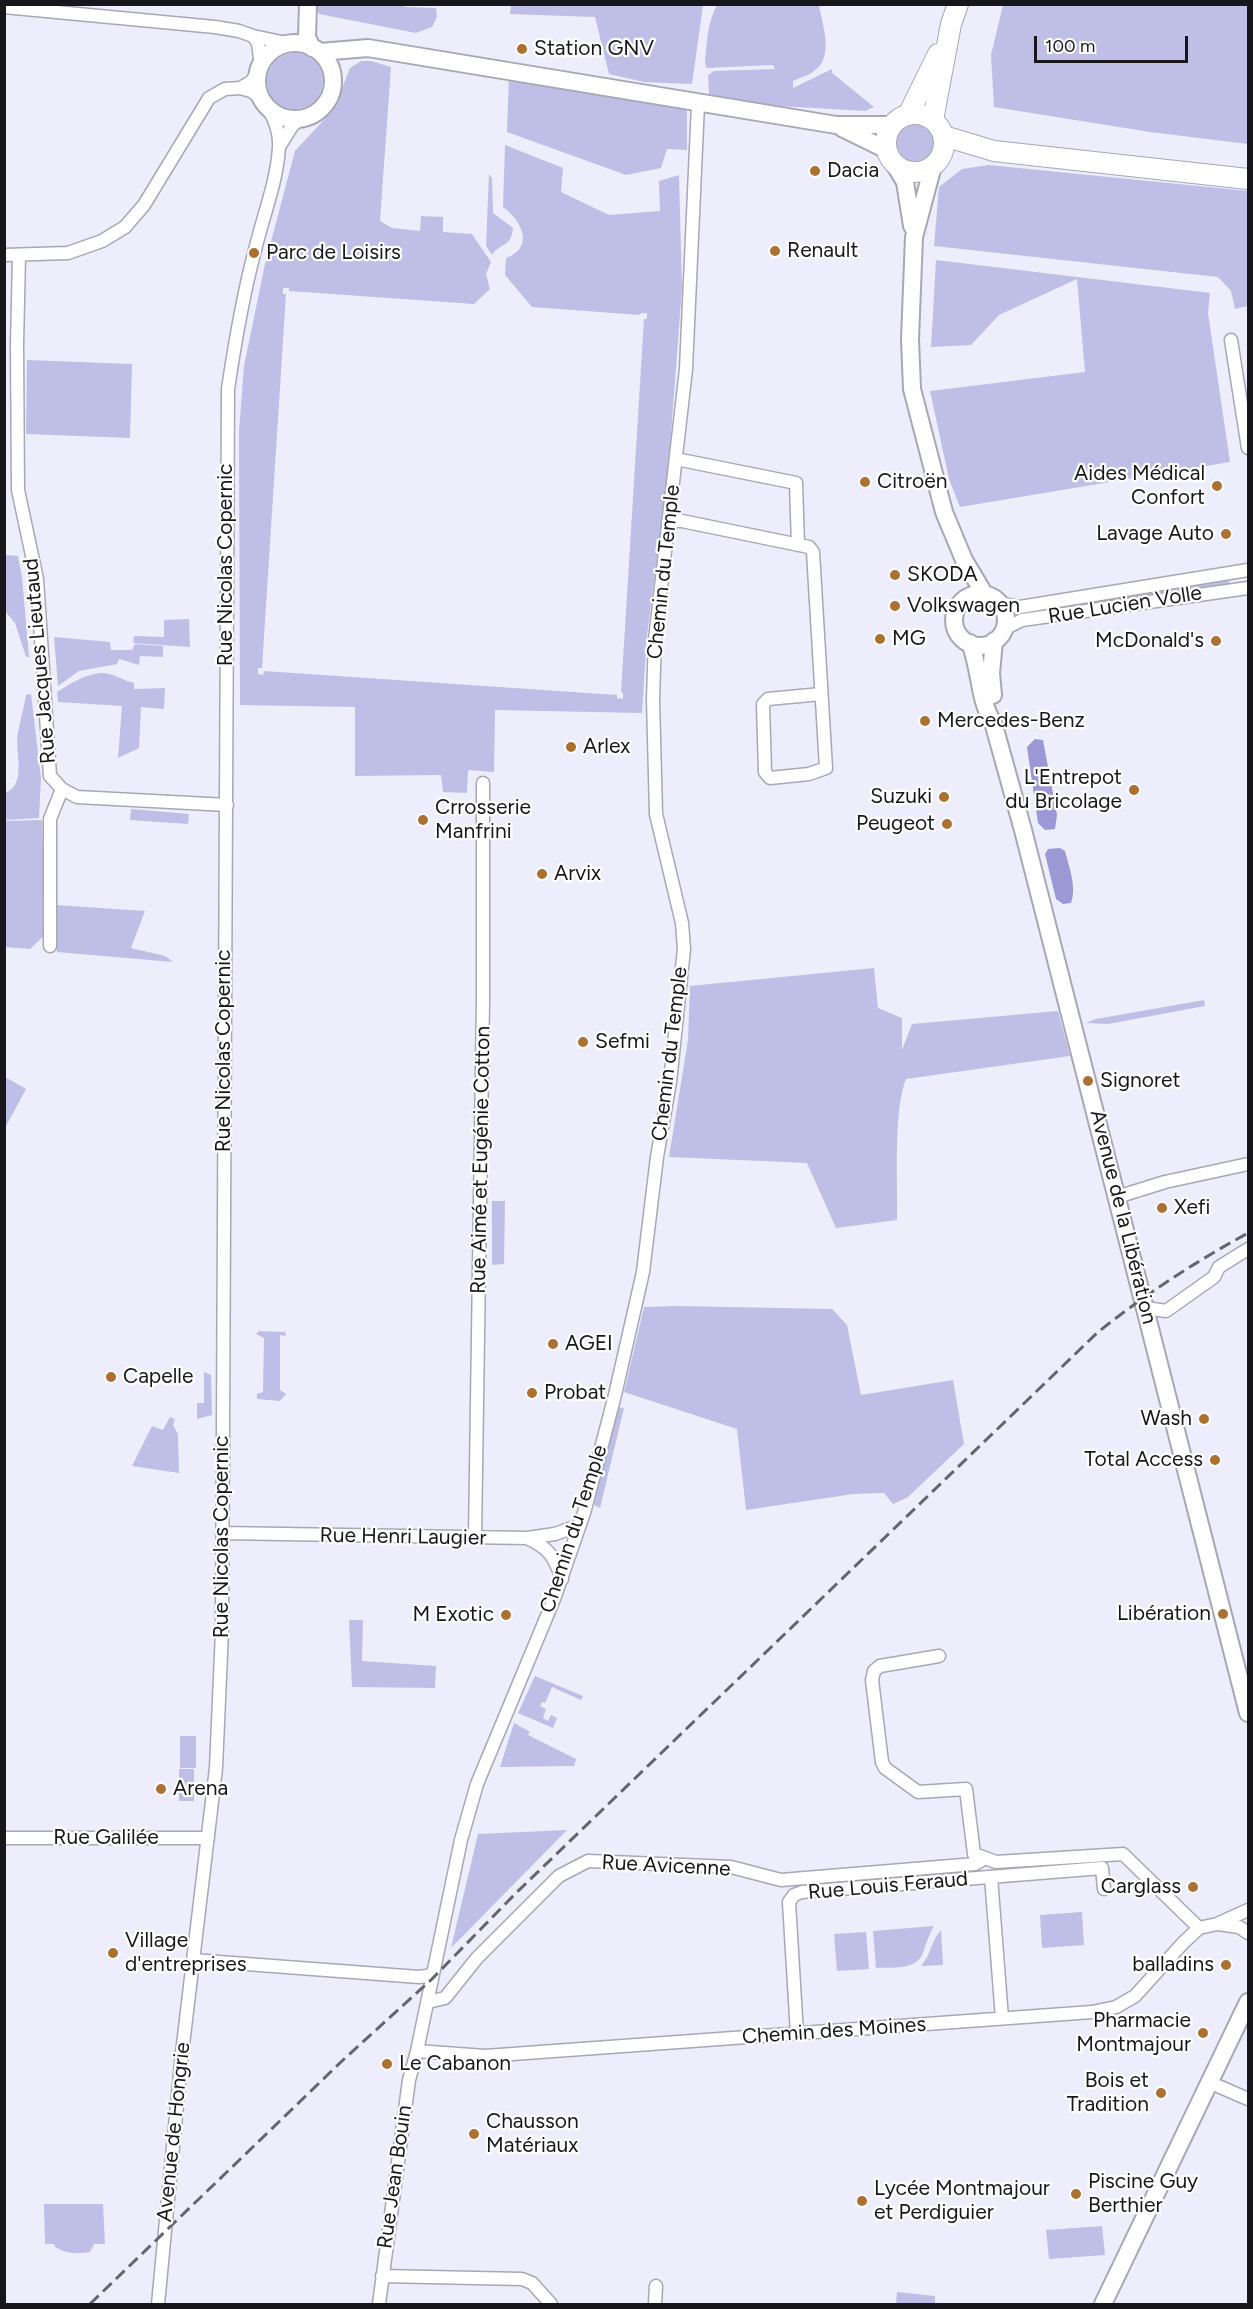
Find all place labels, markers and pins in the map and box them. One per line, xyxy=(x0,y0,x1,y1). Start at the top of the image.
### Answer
place label: Station GNV xyxy=(534,36,654,62)
marker: Station GNV xyxy=(515,42,529,56)
place label: Dacia xyxy=(827,158,879,184)
marker: Dacia xyxy=(808,164,822,178)
place label: Renault xyxy=(787,238,858,264)
place label: Parc de Loisirs xyxy=(266,240,401,266)
marker: Renault xyxy=(768,244,782,258)
marker: Parc de Loisirs xyxy=(247,246,261,260)
place label: Aides Médical Confort xyxy=(1074,461,1205,511)
place label: Citroën xyxy=(877,469,947,495)
marker: Citroën xyxy=(858,475,872,489)
marker: Aides Médical Confort xyxy=(1210,479,1224,493)
place label: Lavage Auto xyxy=(1096,521,1214,547)
marker: Lavage Auto xyxy=(1219,527,1233,541)
place label: SKODA xyxy=(907,562,978,588)
marker: SKODA xyxy=(888,568,902,582)
place label: Volkswagen xyxy=(907,593,1020,619)
marker: Volkswagen xyxy=(888,599,902,613)
place label: MG xyxy=(892,626,926,652)
place label: McDonald's xyxy=(1095,628,1204,654)
marker: MG xyxy=(873,632,887,646)
marker: McDonald's xyxy=(1209,634,1223,648)
place label: Mercedes-Benz xyxy=(937,708,1085,734)
marker: Mercedes-Benz xyxy=(918,714,932,728)
place label: Arlex xyxy=(583,734,630,760)
marker: Arlex xyxy=(564,740,578,754)
place label: L'Entrepot du Bricolage xyxy=(1005,765,1122,815)
marker: L'Entrepot du Bricolage xyxy=(1127,783,1141,797)
place label: Suzuki xyxy=(870,784,932,810)
marker: Suzuki xyxy=(937,790,951,804)
place label: Crrosserie Manfrini xyxy=(435,795,531,845)
place label: Peugeot xyxy=(856,811,935,837)
marker: Crrosserie Manfrini xyxy=(416,813,430,827)
marker: Peugeot xyxy=(940,817,954,831)
place label: Arvix xyxy=(554,861,601,887)
marker: Arvix xyxy=(535,867,549,881)
place label: Sefmi xyxy=(595,1029,650,1055)
marker: Sefmi xyxy=(576,1035,590,1049)
place label: Signoret xyxy=(1100,1068,1180,1094)
marker: Signoret xyxy=(1081,1074,1095,1088)
place label: Xefi xyxy=(1174,1195,1210,1221)
marker: Xefi xyxy=(1155,1201,1169,1215)
place label: AGEI xyxy=(565,1331,613,1357)
marker: AGEI xyxy=(546,1337,560,1351)
place label: Capelle xyxy=(123,1364,193,1390)
marker: Capelle xyxy=(104,1370,118,1384)
place label: Probat xyxy=(544,1380,606,1406)
marker: Probat xyxy=(525,1386,539,1400)
place label: Wash xyxy=(1140,1406,1192,1432)
marker: Wash xyxy=(1197,1412,1211,1426)
place label: Total Access xyxy=(1084,1447,1203,1473)
marker: Total Access xyxy=(1208,1453,1222,1467)
place label: Libération xyxy=(1117,1601,1211,1627)
place label: M Exotic xyxy=(412,1602,494,1628)
marker: Libération xyxy=(1216,1607,1230,1621)
marker: M Exotic xyxy=(499,1608,513,1622)
place label: Arena xyxy=(173,1776,228,1802)
marker: Arena xyxy=(154,1782,168,1796)
place label: Carglass xyxy=(1101,1874,1181,1900)
marker: Carglass xyxy=(1186,1880,1200,1894)
place label: Village d'entreprises xyxy=(125,1928,247,1978)
marker: Village d'entreprises xyxy=(106,1946,120,1960)
place label: balladins xyxy=(1132,1952,1214,1978)
marker: balladins xyxy=(1219,1958,1233,1972)
place label: Pharmacie Montmajour xyxy=(1076,2008,1191,2058)
marker: Pharmacie Montmajour xyxy=(1196,2026,1210,2040)
place label: Le Cabanon xyxy=(399,2051,511,2077)
marker: Le Cabanon xyxy=(380,2057,394,2071)
place label: Bois et Tradition xyxy=(1067,2068,1149,2118)
marker: Bois et Tradition xyxy=(1154,2086,1168,2100)
place label: Chausson Matériaux xyxy=(486,2109,579,2159)
marker: Chausson Matériaux xyxy=(467,2127,481,2141)
place label: Piscine Guy Berthier xyxy=(1088,2169,1198,2219)
place label: Lycée Montmajour et Perdiguier xyxy=(874,2176,1050,2226)
marker: Piscine Guy Berthier xyxy=(1069,2187,1083,2201)
marker: Lycée Montmajour et Perdiguier xyxy=(855,2194,869,2208)

